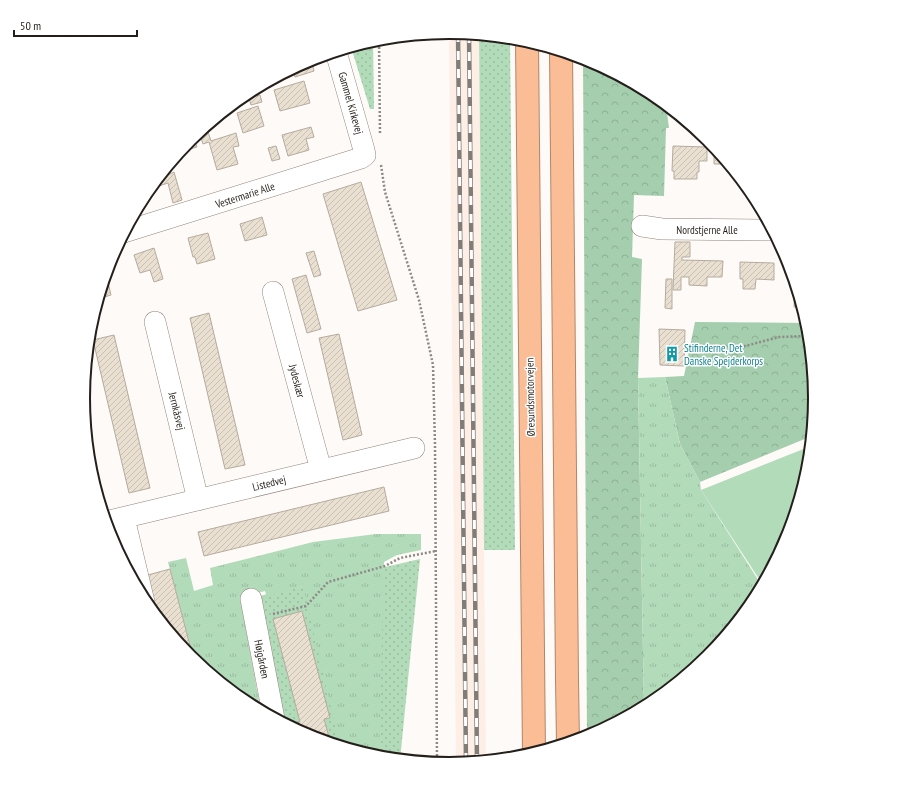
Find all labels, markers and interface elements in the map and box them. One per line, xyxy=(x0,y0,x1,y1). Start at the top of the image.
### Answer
scale bar xyxy=(14,12,137,38)
text: 50 m xyxy=(20,18,41,33)
street label: Gammel Kirkevej xyxy=(335,70,367,136)
street label: Vestermarie Alle xyxy=(213,179,277,212)
street label: Nordstjerne Alle xyxy=(676,223,738,237)
place label: Stifinderne, Det Danske Spejderkorps xyxy=(684,341,763,368)
building icon: Stifinderne, Det Danske Spejderkorps xyxy=(663,345,681,363)
street label: Øresundsmotorvejen xyxy=(522,357,538,436)
street label: Jydeskær xyxy=(286,362,308,399)
street label: Jernkåsvej xyxy=(165,390,188,431)
street label: Listedvej xyxy=(251,472,287,494)
street label: Højgården xyxy=(251,638,273,680)

